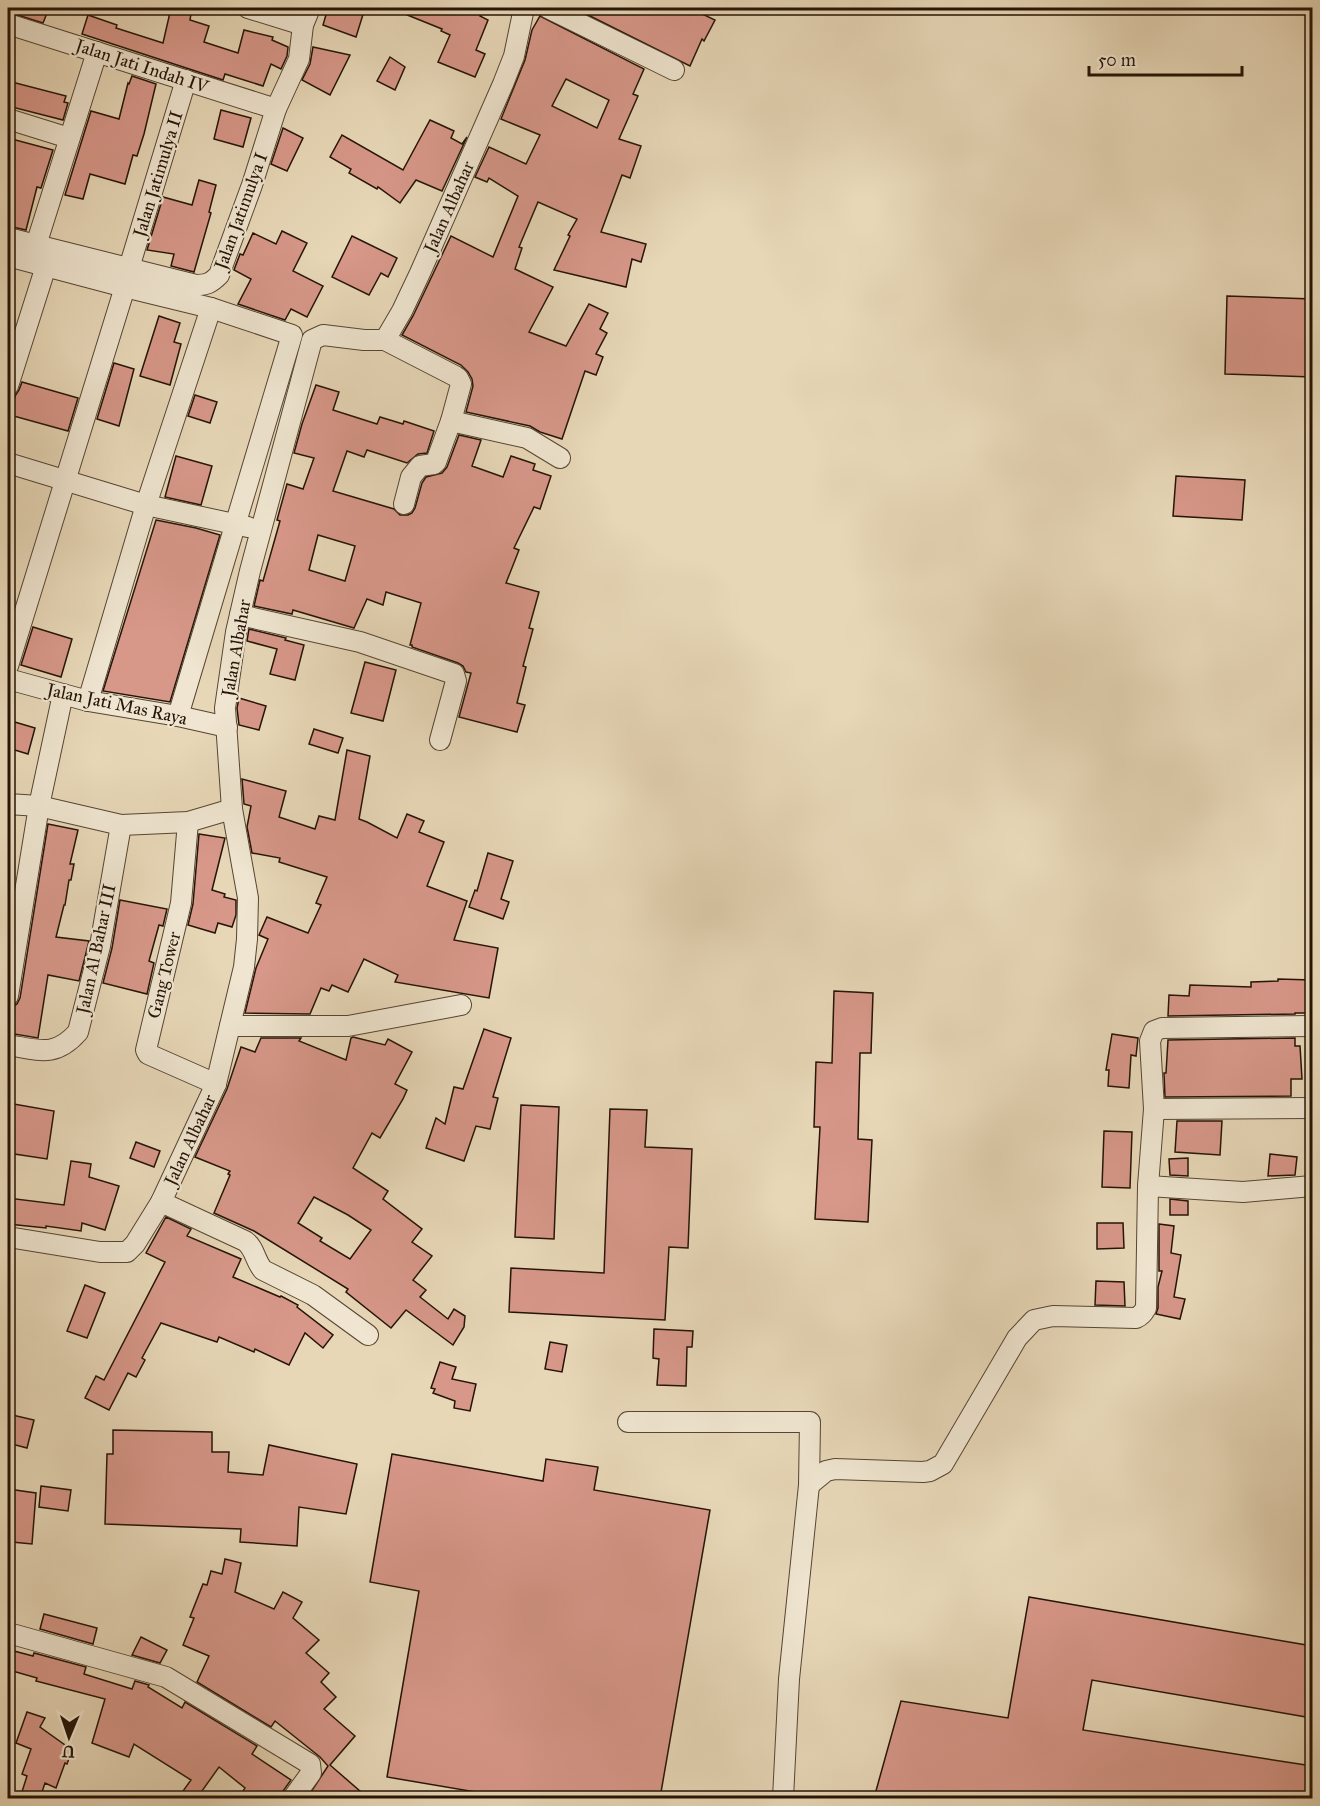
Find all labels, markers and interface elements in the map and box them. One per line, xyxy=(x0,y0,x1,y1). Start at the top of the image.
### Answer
street label: Jalan Jati Indah IV xyxy=(71,34,213,99)
scale bar xyxy=(1089,39,1242,77)
text: 50 m xyxy=(1098,49,1136,71)
street label: Jalan Jatimulya II xyxy=(128,108,189,242)
street label: Jalan Jatimulya I xyxy=(209,149,273,275)
street label: Jalan Albahar xyxy=(418,157,480,259)
street label: Jalan Albahar xyxy=(216,597,256,700)
street label: Jalan Jati Mas Raya xyxy=(43,678,190,731)
street label: Jalan Al Bahar III xyxy=(71,882,122,1018)
street label: Gang Tower xyxy=(143,929,186,1021)
street label: Jalan Albahar xyxy=(158,1091,222,1191)
north arrow xyxy=(39,1707,99,1767)
text: U xyxy=(61,1742,75,1761)

